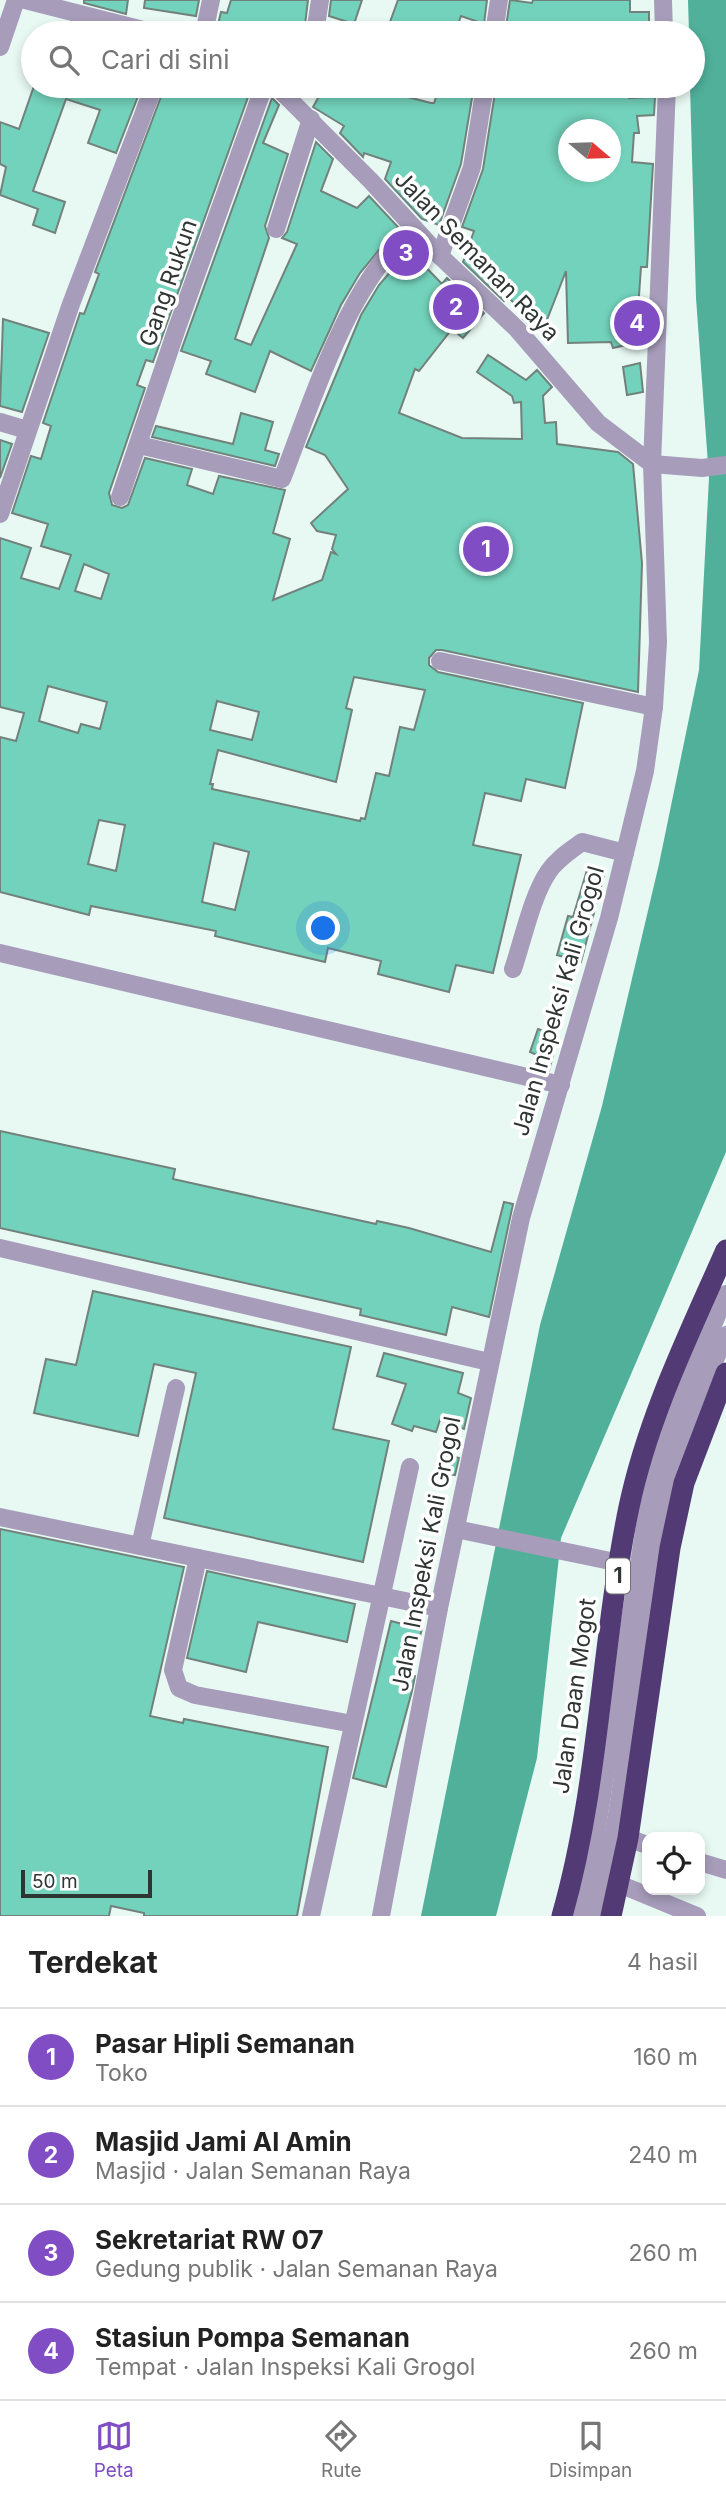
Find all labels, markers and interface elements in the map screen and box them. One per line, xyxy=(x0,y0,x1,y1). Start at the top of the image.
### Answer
search box xyxy=(21,21,705,98)
icon: search xyxy=(45,41,83,79)
text: Cari di sini xyxy=(101,44,230,75)
north arrow xyxy=(558,119,621,182)
street label: Jalan Semanan Raya xyxy=(389,165,565,347)
street label: Gang Rukun xyxy=(133,216,203,350)
pin: 3 xyxy=(383,227,429,279)
pin: 2 xyxy=(433,281,479,333)
pin: 4 xyxy=(614,297,660,349)
pin: 1 xyxy=(463,523,509,575)
street label: Jalan Inspeksi Kali Grogol xyxy=(506,863,610,1139)
your location xyxy=(306,911,340,945)
street label: Jalan Inspeksi Kali Grogol xyxy=(386,1414,466,1694)
road number: 1 xyxy=(606,1558,630,1594)
street label: Jalan Daan Mogot xyxy=(546,1596,602,1796)
map controls xyxy=(642,1832,705,1895)
button: locate xyxy=(642,1832,705,1895)
scale bar xyxy=(21,1867,152,1899)
text: 50 m xyxy=(32,1870,78,1893)
text: Terdekat xyxy=(28,1944,158,1980)
text: 4 hasil xyxy=(627,1948,698,1976)
text: Pasar Hipli Semanan xyxy=(95,2028,355,2059)
text: 1 xyxy=(46,2043,56,2071)
text: 160 m xyxy=(633,2043,698,2071)
text: Toko xyxy=(95,2059,148,2087)
text: Masjid Jami Al Amin xyxy=(95,2126,352,2157)
text: 2 xyxy=(44,2141,58,2169)
text: 240 m xyxy=(628,2141,698,2169)
text: Masjid · Jalan Semanan Raya xyxy=(95,2157,411,2185)
text: Sekretariat RW 07 xyxy=(95,2224,324,2255)
text: 3 xyxy=(44,2239,58,2267)
text: 260 m xyxy=(629,2239,698,2267)
text: Gedung publik · Jalan Semanan Raya xyxy=(95,2255,498,2283)
text: Stasiun Pompa Semanan xyxy=(95,2322,410,2353)
text: 4 xyxy=(43,2337,59,2365)
text: 260 m xyxy=(629,2337,698,2365)
text: Tempat · Jalan Inspeksi Kali Grogol xyxy=(95,2353,475,2381)
tab: Peta xyxy=(94,2417,134,2482)
tab: Rute xyxy=(321,2417,362,2482)
tab: Disimpan xyxy=(549,2417,632,2482)

